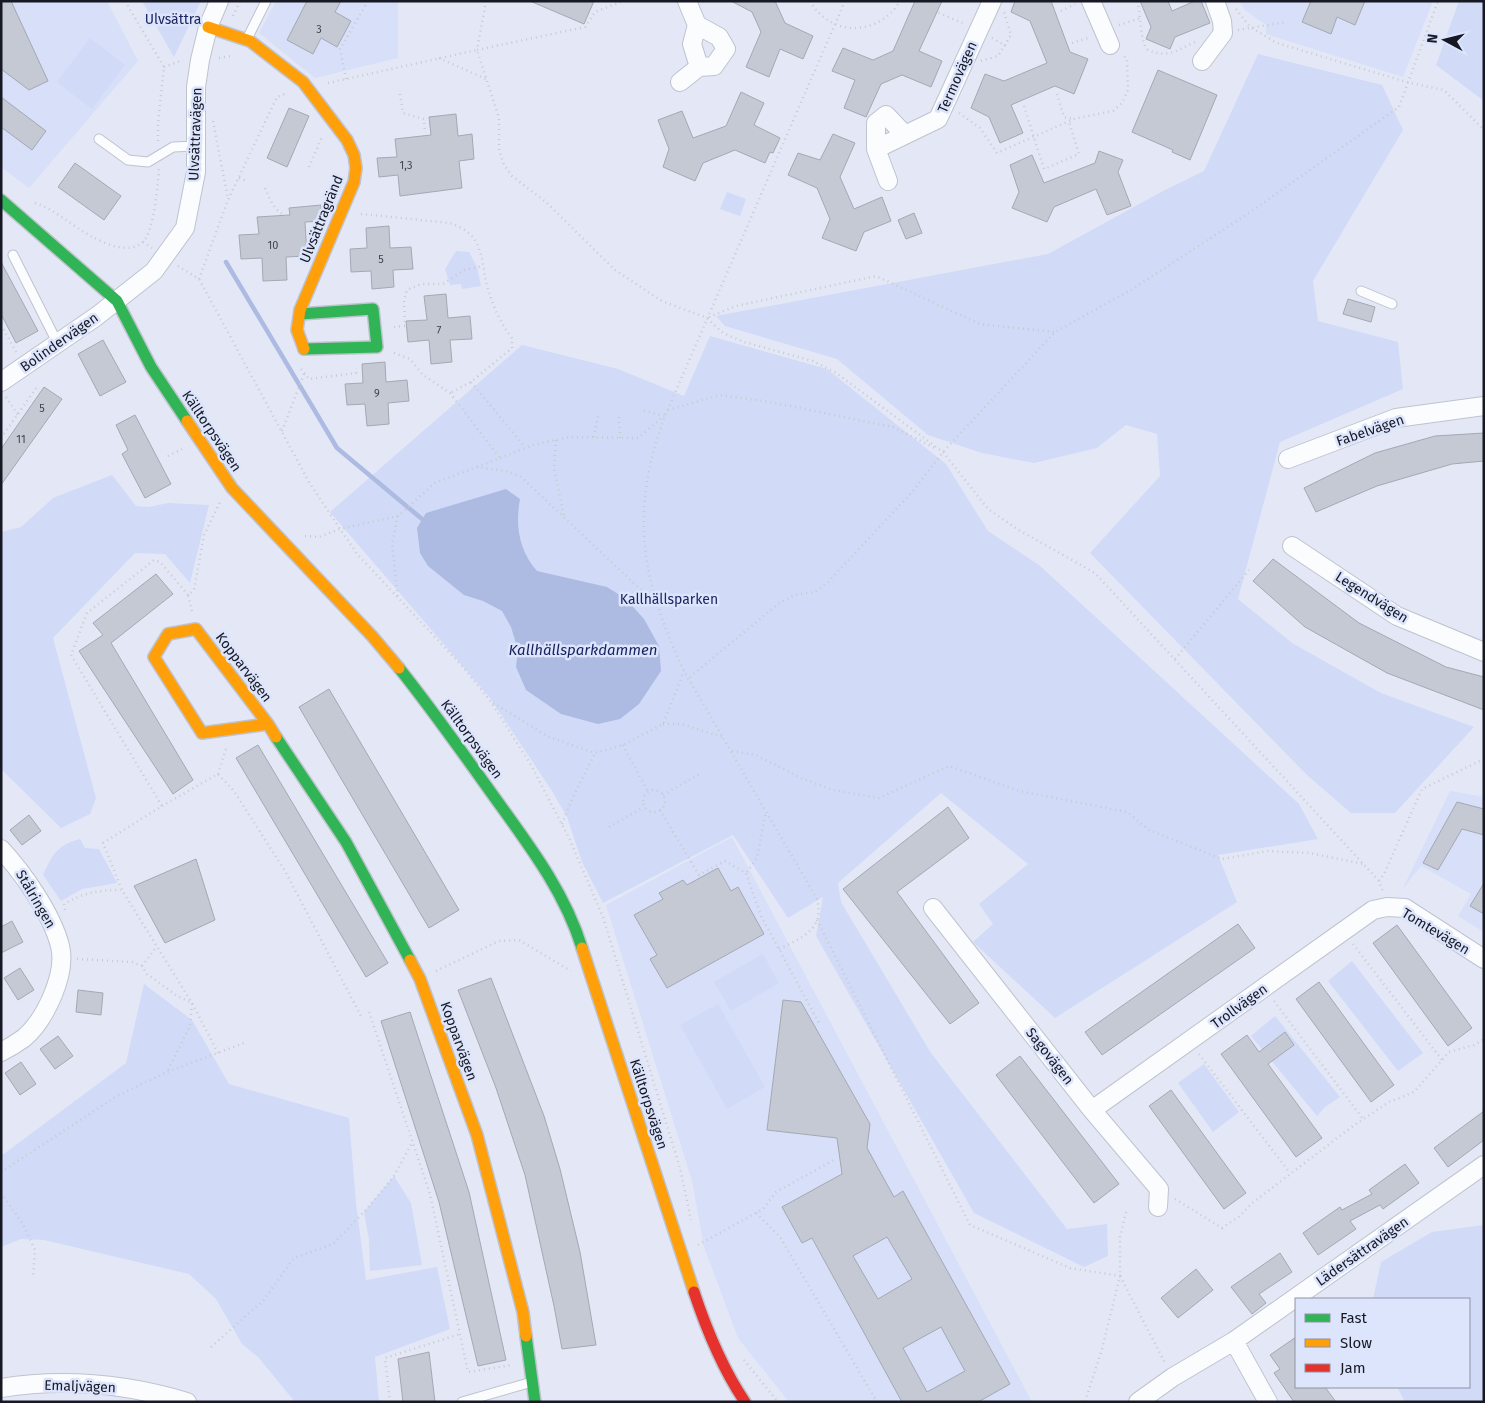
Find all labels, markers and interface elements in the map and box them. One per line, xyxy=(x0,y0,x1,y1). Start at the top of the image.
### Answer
park label: Ulvsättra xyxy=(145,11,201,28)
north arrow xyxy=(1420,15,1470,65)
house number: 3 xyxy=(316,23,322,36)
text: N xyxy=(1424,33,1442,44)
street label: Termovägen xyxy=(934,39,981,116)
street label: Ulvsättravägen xyxy=(185,87,206,181)
house number: 1,3 xyxy=(400,159,413,172)
street label: Ulvsättragränd xyxy=(296,173,347,265)
house number: 10 xyxy=(268,239,278,252)
house number: 5 xyxy=(378,253,384,266)
street label: Bolindervägen xyxy=(17,309,102,376)
house number: 7 xyxy=(437,324,442,337)
house number: 9 xyxy=(374,387,380,400)
street label: Källtorpsvägen xyxy=(178,388,245,475)
house number: 5 xyxy=(39,402,45,415)
street label: Fabelvägen xyxy=(1334,411,1406,450)
house number: 11 xyxy=(16,433,26,446)
street label: Legendvägen xyxy=(1332,568,1411,627)
park label: Kallhällsparken xyxy=(620,591,718,608)
street label: Kopparvägen xyxy=(212,629,275,705)
water label: Kallhällsparkdammen xyxy=(509,641,657,659)
street label: Källtorpsvägen xyxy=(437,696,506,782)
street label: Stålringen xyxy=(12,867,59,931)
street label: Tomtevägen xyxy=(1399,905,1473,958)
street label: Trollvägen xyxy=(1208,980,1271,1032)
street label: Kopparvägen xyxy=(436,999,481,1083)
street label: Sagovägen xyxy=(1022,1025,1077,1088)
street label: Källtorpsvägen xyxy=(626,1057,671,1151)
street label: Lädersättravägen xyxy=(1313,1213,1412,1290)
legend xyxy=(1295,1298,1470,1388)
text: Fast xyxy=(1340,1309,1367,1327)
text: Slow xyxy=(1340,1334,1372,1352)
text: Jam xyxy=(1340,1359,1366,1377)
street label: Emaljvägen xyxy=(44,1377,116,1396)

